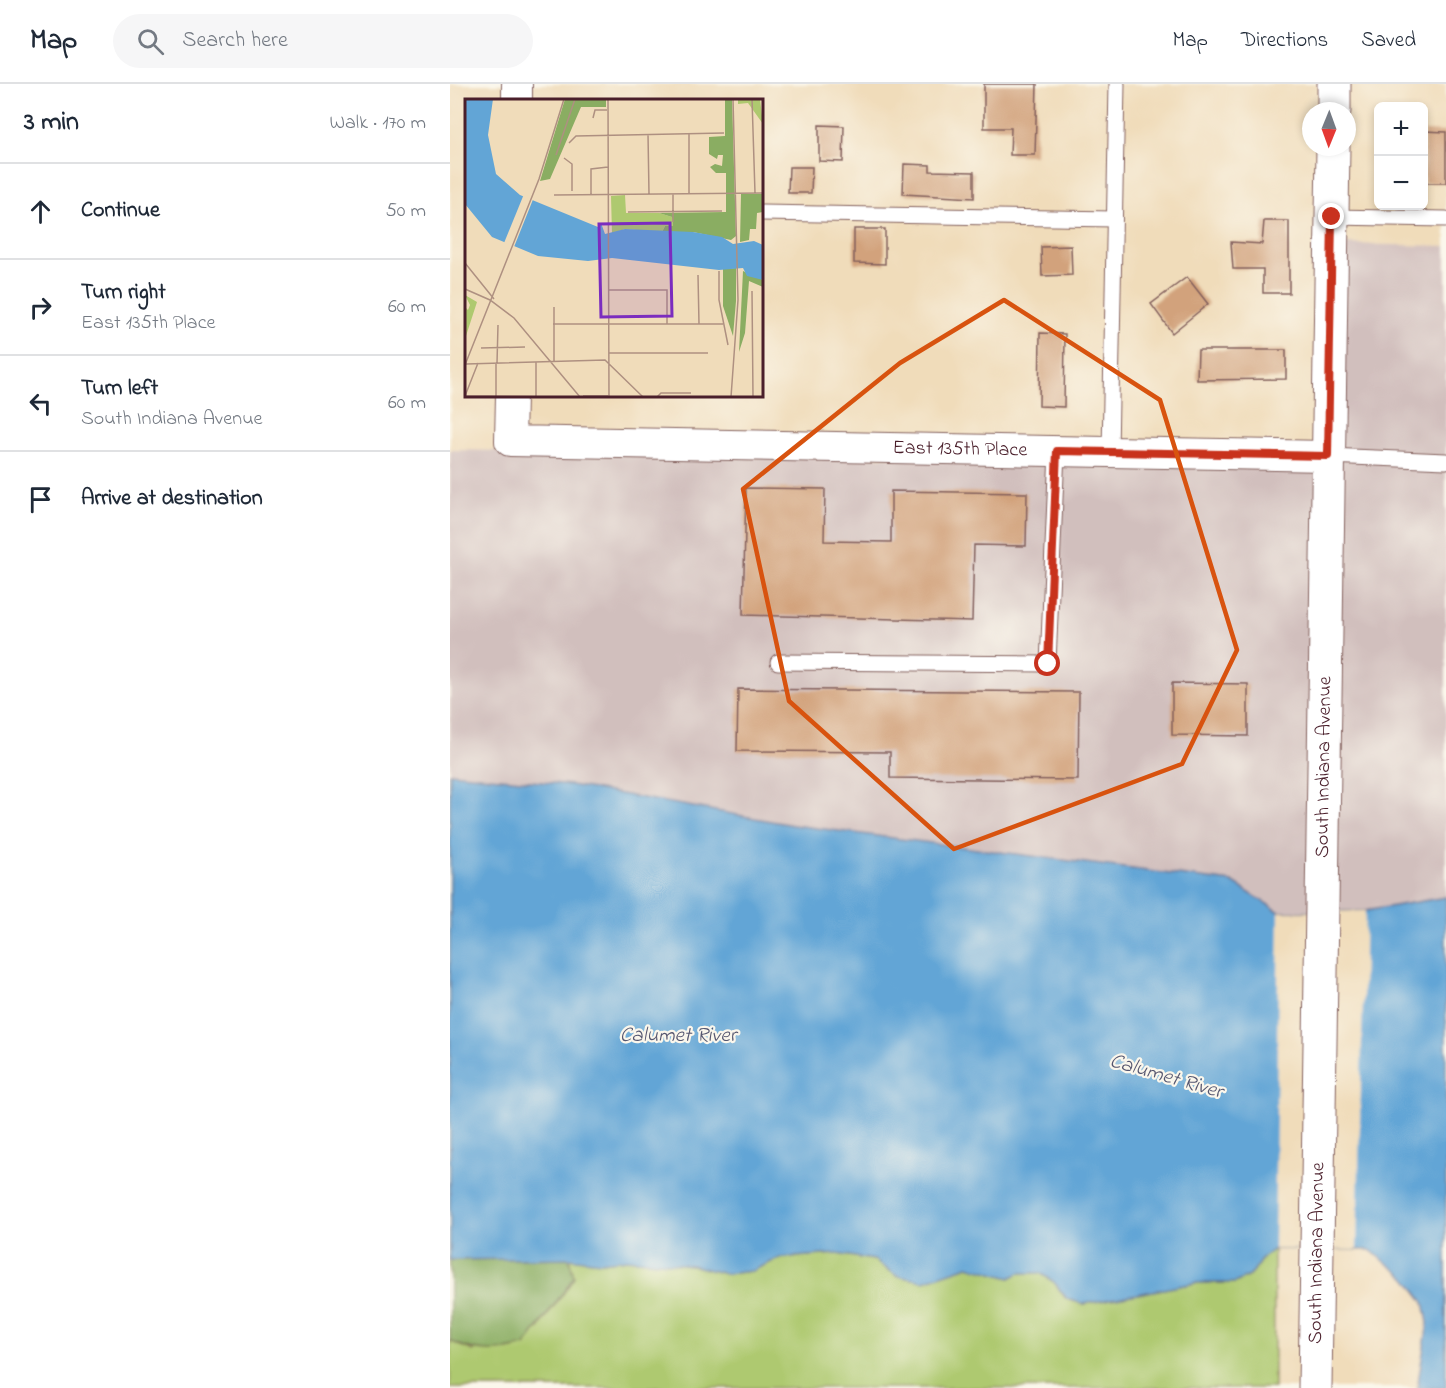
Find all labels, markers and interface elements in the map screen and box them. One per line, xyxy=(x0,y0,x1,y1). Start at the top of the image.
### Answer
search box xyxy=(113,14,533,68)
text: Map xyxy=(30,21,77,62)
icon: search xyxy=(134,25,167,58)
text: Search here xyxy=(182,25,288,57)
text: Map xyxy=(1172,26,1208,56)
text: Directions xyxy=(1241,26,1328,56)
text: Saved xyxy=(1361,26,1416,56)
inset map xyxy=(465,99,764,398)
north arrow xyxy=(1302,102,1356,156)
map controls xyxy=(1374,102,1428,210)
button: + xyxy=(1374,102,1428,156)
text: 3 min xyxy=(24,104,79,142)
text: Walk · 170 m xyxy=(330,109,426,138)
button: − xyxy=(1374,156,1428,210)
icon: ahead xyxy=(24,195,57,228)
text: Continue xyxy=(81,195,160,227)
text: 50 m xyxy=(385,197,426,226)
route end xyxy=(1318,203,1344,229)
text: Turn right xyxy=(81,277,166,309)
icon: right xyxy=(24,291,57,324)
text: 60 m xyxy=(388,293,426,322)
text: East 135th Place xyxy=(81,309,215,338)
text: Turn left xyxy=(81,373,158,405)
icon: left xyxy=(24,387,57,420)
text: 60 m xyxy=(388,389,426,418)
text: South Indiana Avenue xyxy=(81,405,263,434)
street label: East 135th Place xyxy=(892,434,1028,465)
icon: arrive xyxy=(24,483,57,516)
text: Arrive at destination xyxy=(81,483,263,515)
route start xyxy=(1034,650,1060,676)
street label: South Indiana Avenue xyxy=(1308,676,1340,858)
water label: Calumet River xyxy=(620,1021,739,1051)
water label: Calumet River xyxy=(1106,1047,1228,1108)
street label: South Indiana Avenue xyxy=(1301,1162,1333,1344)

